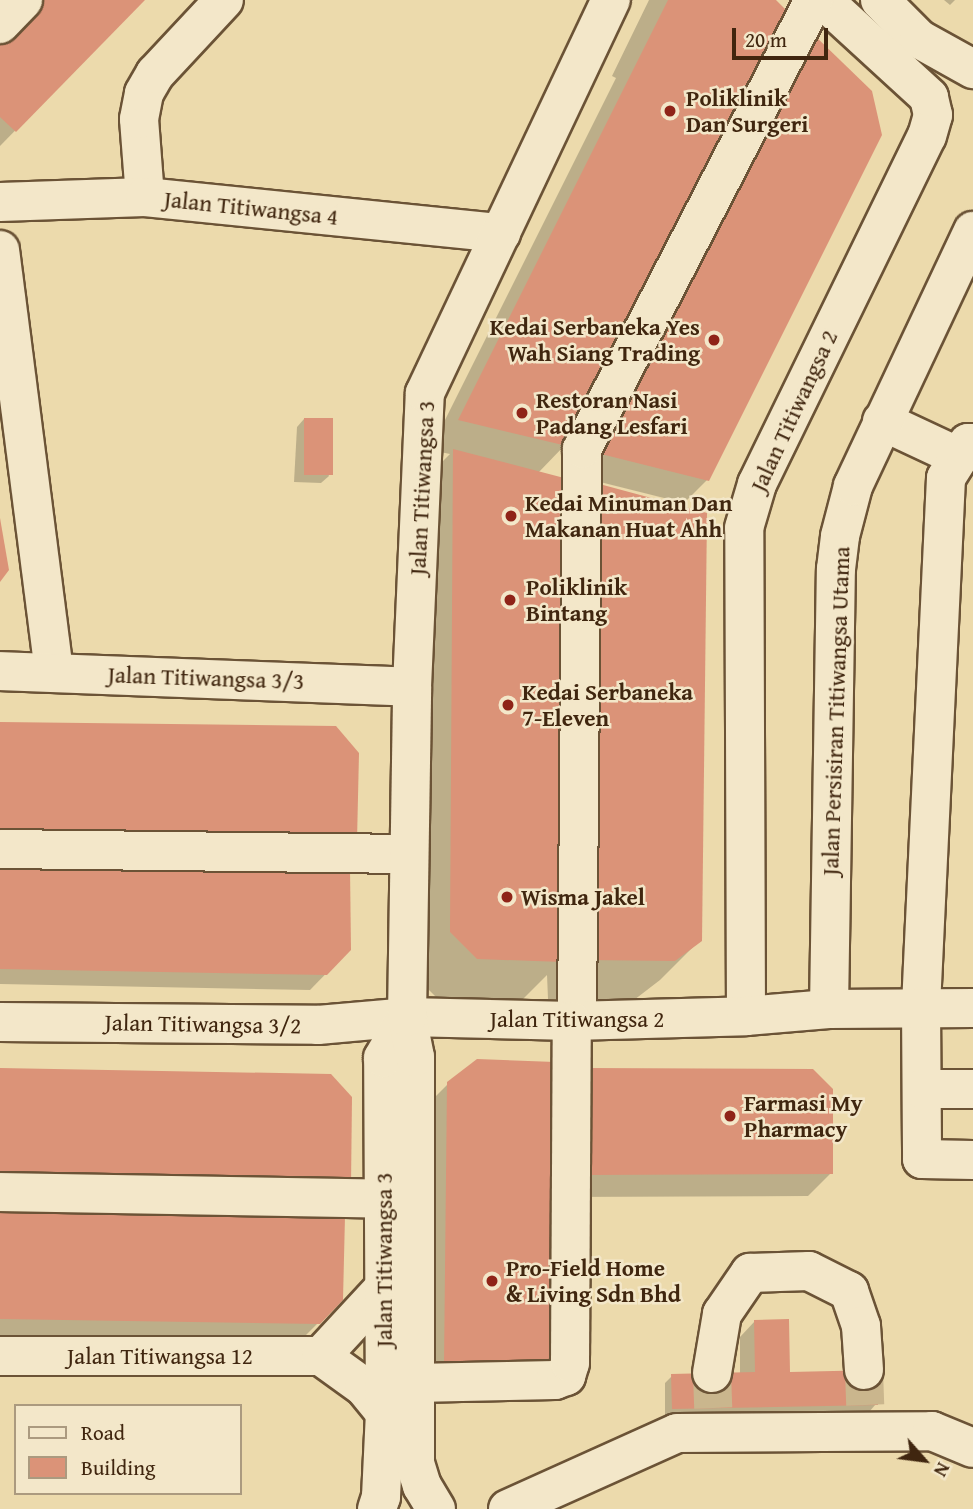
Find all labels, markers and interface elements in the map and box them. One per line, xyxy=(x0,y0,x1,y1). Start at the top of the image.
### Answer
scale bar xyxy=(735,14,831,58)
text: 20 m xyxy=(745,24,787,55)
place label: Poliklinik Dan Surgeri xyxy=(686,84,808,138)
marker: Poliklinik Dan Surgeri xyxy=(660,101,680,121)
street label: Jalan Titiwangsa 4 xyxy=(163,185,339,231)
place label: Kedai Serbaneka Yes Wah Siang Trading xyxy=(490,313,700,367)
street label: Jalan Titiwangsa 2 xyxy=(745,326,843,496)
marker: Kedai Serbaneka Yes Wah Siang Trading xyxy=(706,332,722,348)
place label: Restoran Nasi Padang Lesfari xyxy=(536,386,688,440)
street label: Jalan Titiwangsa 3 xyxy=(404,400,440,576)
marker: Restoran Nasi Padang Lesfari xyxy=(514,405,530,421)
place label: Kedai Minuman Dan Makanan Huat Ahh xyxy=(525,489,732,543)
marker: Kedai Minuman Dan Makanan Huat Ahh xyxy=(503,508,519,524)
street label: Jalan Persisiran Titiwangsa Utama xyxy=(816,546,856,876)
place label: Poliklinik Bintang xyxy=(526,573,627,627)
marker: Poliklinik Bintang xyxy=(500,590,520,610)
street label: Jalan Titiwangsa 3/3 xyxy=(107,661,305,695)
place label: Kedai Serbaneka 7-Eleven xyxy=(522,678,693,732)
marker: Kedai Serbaneka 7-Eleven xyxy=(500,697,516,713)
place label: Wisma Jakel xyxy=(521,883,645,911)
marker: Wisma Jakel xyxy=(499,889,515,905)
street label: Jalan Titiwangsa 2 xyxy=(490,1005,664,1033)
street label: Jalan Titiwangsa 3/2 xyxy=(104,1008,302,1040)
place label: Farmasi My Pharmacy xyxy=(744,1089,863,1143)
marker: Farmasi My Pharmacy xyxy=(722,1108,738,1124)
street label: Jalan Titiwangsa 3 xyxy=(370,1173,398,1347)
place label: Pro-Field Home & Living Sdn Bhd xyxy=(506,1254,681,1308)
marker: Pro-Field Home & Living Sdn Bhd xyxy=(484,1273,500,1289)
street label: Jalan Titiwangsa 12 xyxy=(67,1342,253,1370)
legend xyxy=(14,1404,242,1495)
text: Road xyxy=(81,1417,125,1448)
north arrow xyxy=(889,1425,959,1495)
text: Building xyxy=(81,1452,155,1483)
text: N xyxy=(927,1458,958,1482)

